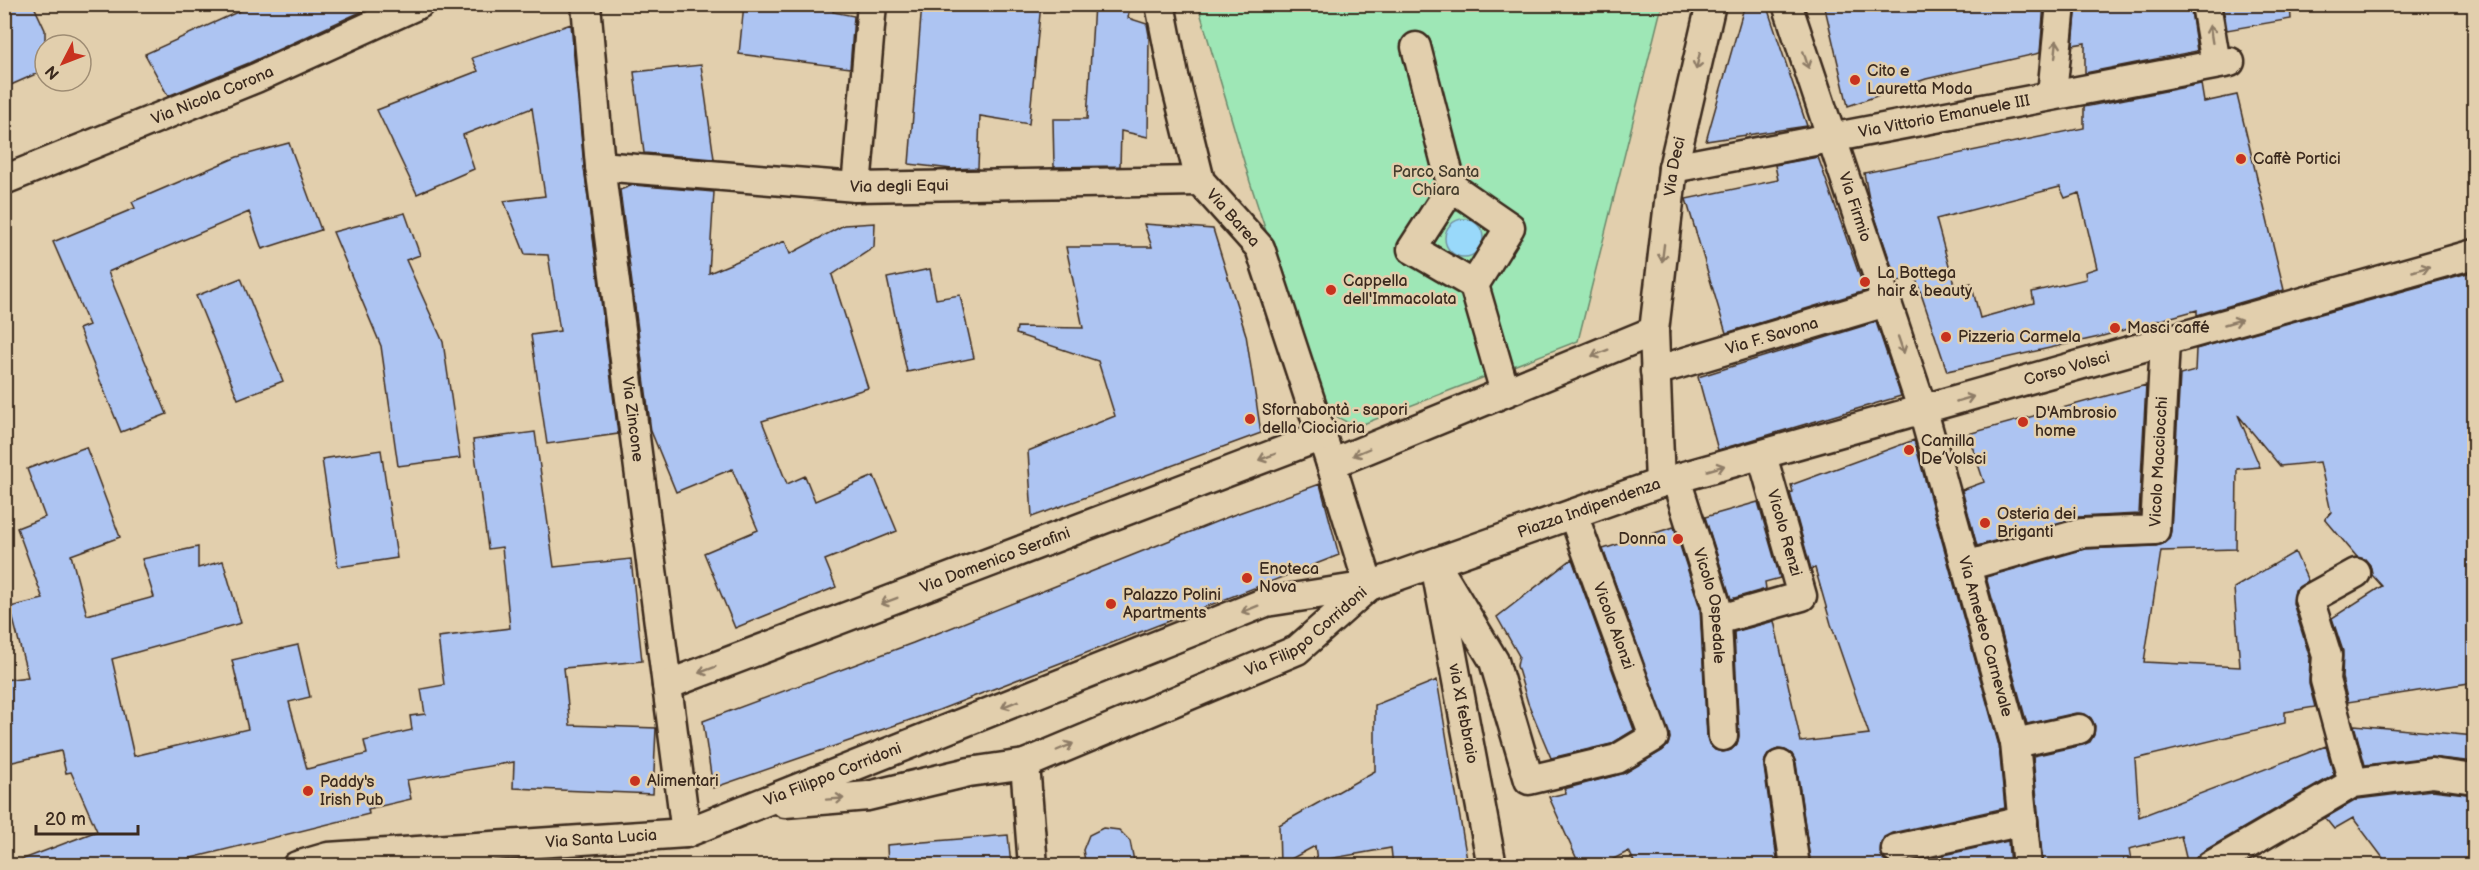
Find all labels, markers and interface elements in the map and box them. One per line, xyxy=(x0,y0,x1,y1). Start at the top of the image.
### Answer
one-way arrow xyxy=(2205,25,2216,44)
north arrow xyxy=(33,33,93,93)
one-way arrow xyxy=(2051,40,2062,60)
one-way arrow xyxy=(1801,50,1812,69)
one-way arrow xyxy=(1691,52,1703,71)
text: N xyxy=(42,61,64,83)
street label: Via Nicola Corona xyxy=(149,62,277,129)
place label: Cito e Lauretta Moda xyxy=(1867,62,1972,99)
marker: Cito e Lauretta Moda xyxy=(1848,73,1862,87)
street label: Via Vittorio Emanuele III xyxy=(1857,91,2031,142)
street label: Via Deci xyxy=(1660,135,1689,197)
place label: Caffè Portici xyxy=(2253,150,2341,169)
marker: Caffè Portici xyxy=(2234,152,2248,166)
park label: Parco Santa Chiara xyxy=(1393,163,1479,200)
street label: Via Firmio xyxy=(1834,170,1875,244)
street label: Via degli Equi xyxy=(849,176,949,197)
street label: Via Barea xyxy=(1202,185,1264,251)
one-way arrow xyxy=(1657,242,1668,262)
one-way arrow xyxy=(2411,263,2430,274)
place label: La Bottega hair & beauty xyxy=(1877,264,1973,301)
place label: Cappella dell'Immacolata xyxy=(1343,272,1456,309)
marker: La Bottega hair & beauty xyxy=(1858,275,1872,289)
marker: Cappella dell'Immacolata xyxy=(1324,283,1338,297)
street label: Via F. Savona xyxy=(1723,313,1821,359)
one-way arrow xyxy=(2223,316,2242,328)
place label: Masci caffé xyxy=(2127,319,2210,338)
marker: Masci caffé xyxy=(2108,321,2122,335)
place label: Pizzeria Carmela xyxy=(1958,328,2081,347)
marker: Pizzeria Carmela xyxy=(1939,330,1953,344)
one-way arrow xyxy=(1896,335,1907,354)
street label: Corso Volsci xyxy=(2022,347,2112,390)
one-way arrow xyxy=(1591,348,1609,359)
street label: Via Zincone xyxy=(618,376,648,464)
one-way arrow xyxy=(1955,393,1974,404)
street label: Vicolo Macciocchi xyxy=(2146,396,2172,527)
place label: Sfornabontà - sapori della Ciociaria xyxy=(1262,401,1408,438)
place label: D'Ambrosio home xyxy=(2035,404,2117,441)
marker: Sfornabontà - sapori della Ciociaria xyxy=(1243,412,1257,426)
marker: D'Ambrosio home xyxy=(2016,415,2030,429)
place label: Camilla De’Volsci xyxy=(1921,432,1986,469)
marker: Camilla De’Volsci xyxy=(1902,443,1916,457)
one-way arrow xyxy=(1353,447,1371,458)
one-way arrow xyxy=(1259,452,1277,463)
one-way arrow xyxy=(1706,462,1725,473)
street label: Piazza Indipendenza xyxy=(1515,474,1663,542)
street label: Vicolo Renzi xyxy=(1763,487,1805,579)
place label: Osteria dei Briganti xyxy=(1997,505,2076,542)
marker: Osteria dei Briganti xyxy=(1978,516,1992,530)
street label: Via Domenico Serafini xyxy=(917,523,1073,597)
place label: Donna xyxy=(1618,530,1666,549)
marker: Donna xyxy=(1671,532,1685,546)
street label: Vicolo Ospedale xyxy=(1689,546,1729,665)
street label: Via Amedeo Carnevale xyxy=(1954,554,2017,719)
place label: Enoteca Nova xyxy=(1259,560,1319,597)
marker: Enoteca Nova xyxy=(1240,571,1254,585)
street label: Vicolo Alonzi xyxy=(1589,580,1637,672)
street label: Via Filippo Corridoni xyxy=(1242,583,1371,680)
place label: Palazzo Polini Apartments xyxy=(1123,586,1221,623)
one-way arrow xyxy=(880,596,899,607)
marker: Palazzo Polini Apartments xyxy=(1104,597,1118,611)
one-way arrow xyxy=(1241,604,1259,615)
street label: via XI febbraio xyxy=(1444,661,1482,765)
one-way arrow xyxy=(698,665,716,676)
one-way arrow xyxy=(1001,699,1020,710)
street label: Via Filippo Corridoni xyxy=(761,739,904,810)
one-way arrow xyxy=(1056,741,1074,752)
place label: Alimentari xyxy=(647,772,719,791)
place label: Paddy's Irish Pub xyxy=(320,773,384,810)
marker: Alimentari xyxy=(628,774,642,788)
marker: Paddy's Irish Pub xyxy=(301,784,315,798)
one-way arrow xyxy=(825,793,845,804)
scale bar xyxy=(36,798,138,836)
text: 20 m xyxy=(45,809,86,830)
street label: Via Santa Lucia xyxy=(545,825,658,852)

